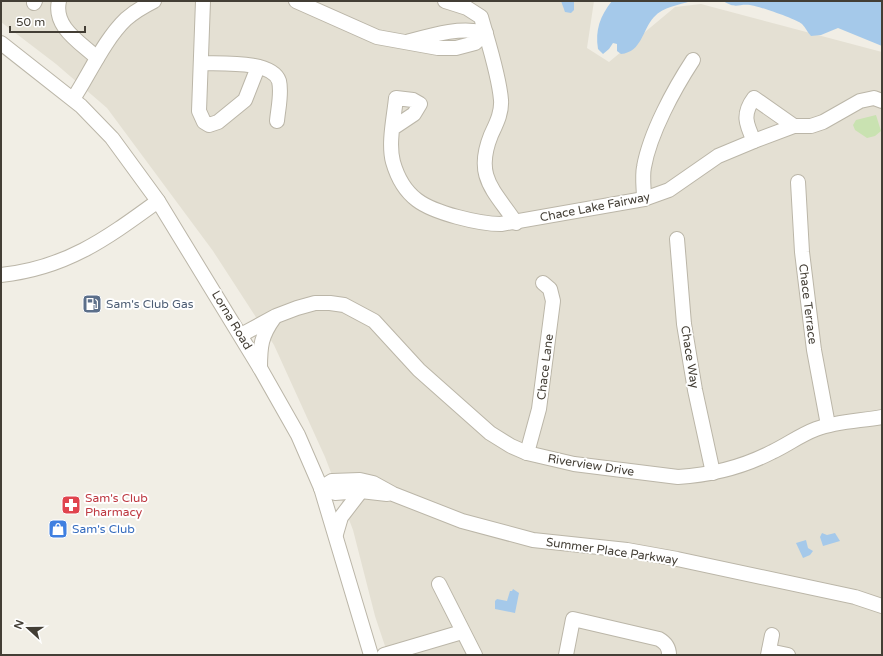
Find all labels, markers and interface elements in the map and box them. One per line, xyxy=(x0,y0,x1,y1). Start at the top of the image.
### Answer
scale bar xyxy=(10,8,85,34)
text: 50 m xyxy=(16,15,45,29)
street label: Chace Lake Fairway xyxy=(539,189,652,225)
street label: Chace Terrace xyxy=(796,263,820,345)
street label: Lorna Road xyxy=(209,288,255,352)
fuel station icon: Sam's Club Gas xyxy=(81,293,103,315)
place label: Sam's Club Gas xyxy=(106,297,194,311)
street label: Chace Way xyxy=(678,325,702,390)
street label: Chace Lane xyxy=(534,333,556,401)
street label: Riverview Drive xyxy=(547,451,635,479)
place label: Sam's Club Pharmacy xyxy=(85,491,148,519)
pharmacy icon: Sam's Club Pharmacy xyxy=(60,494,82,516)
shop icon: Sam's Club xyxy=(47,518,69,540)
place label: Sam's Club xyxy=(72,522,135,536)
street label: Summer Place Parkway xyxy=(545,535,680,567)
north arrow xyxy=(8,608,48,648)
text: N xyxy=(11,618,27,631)

